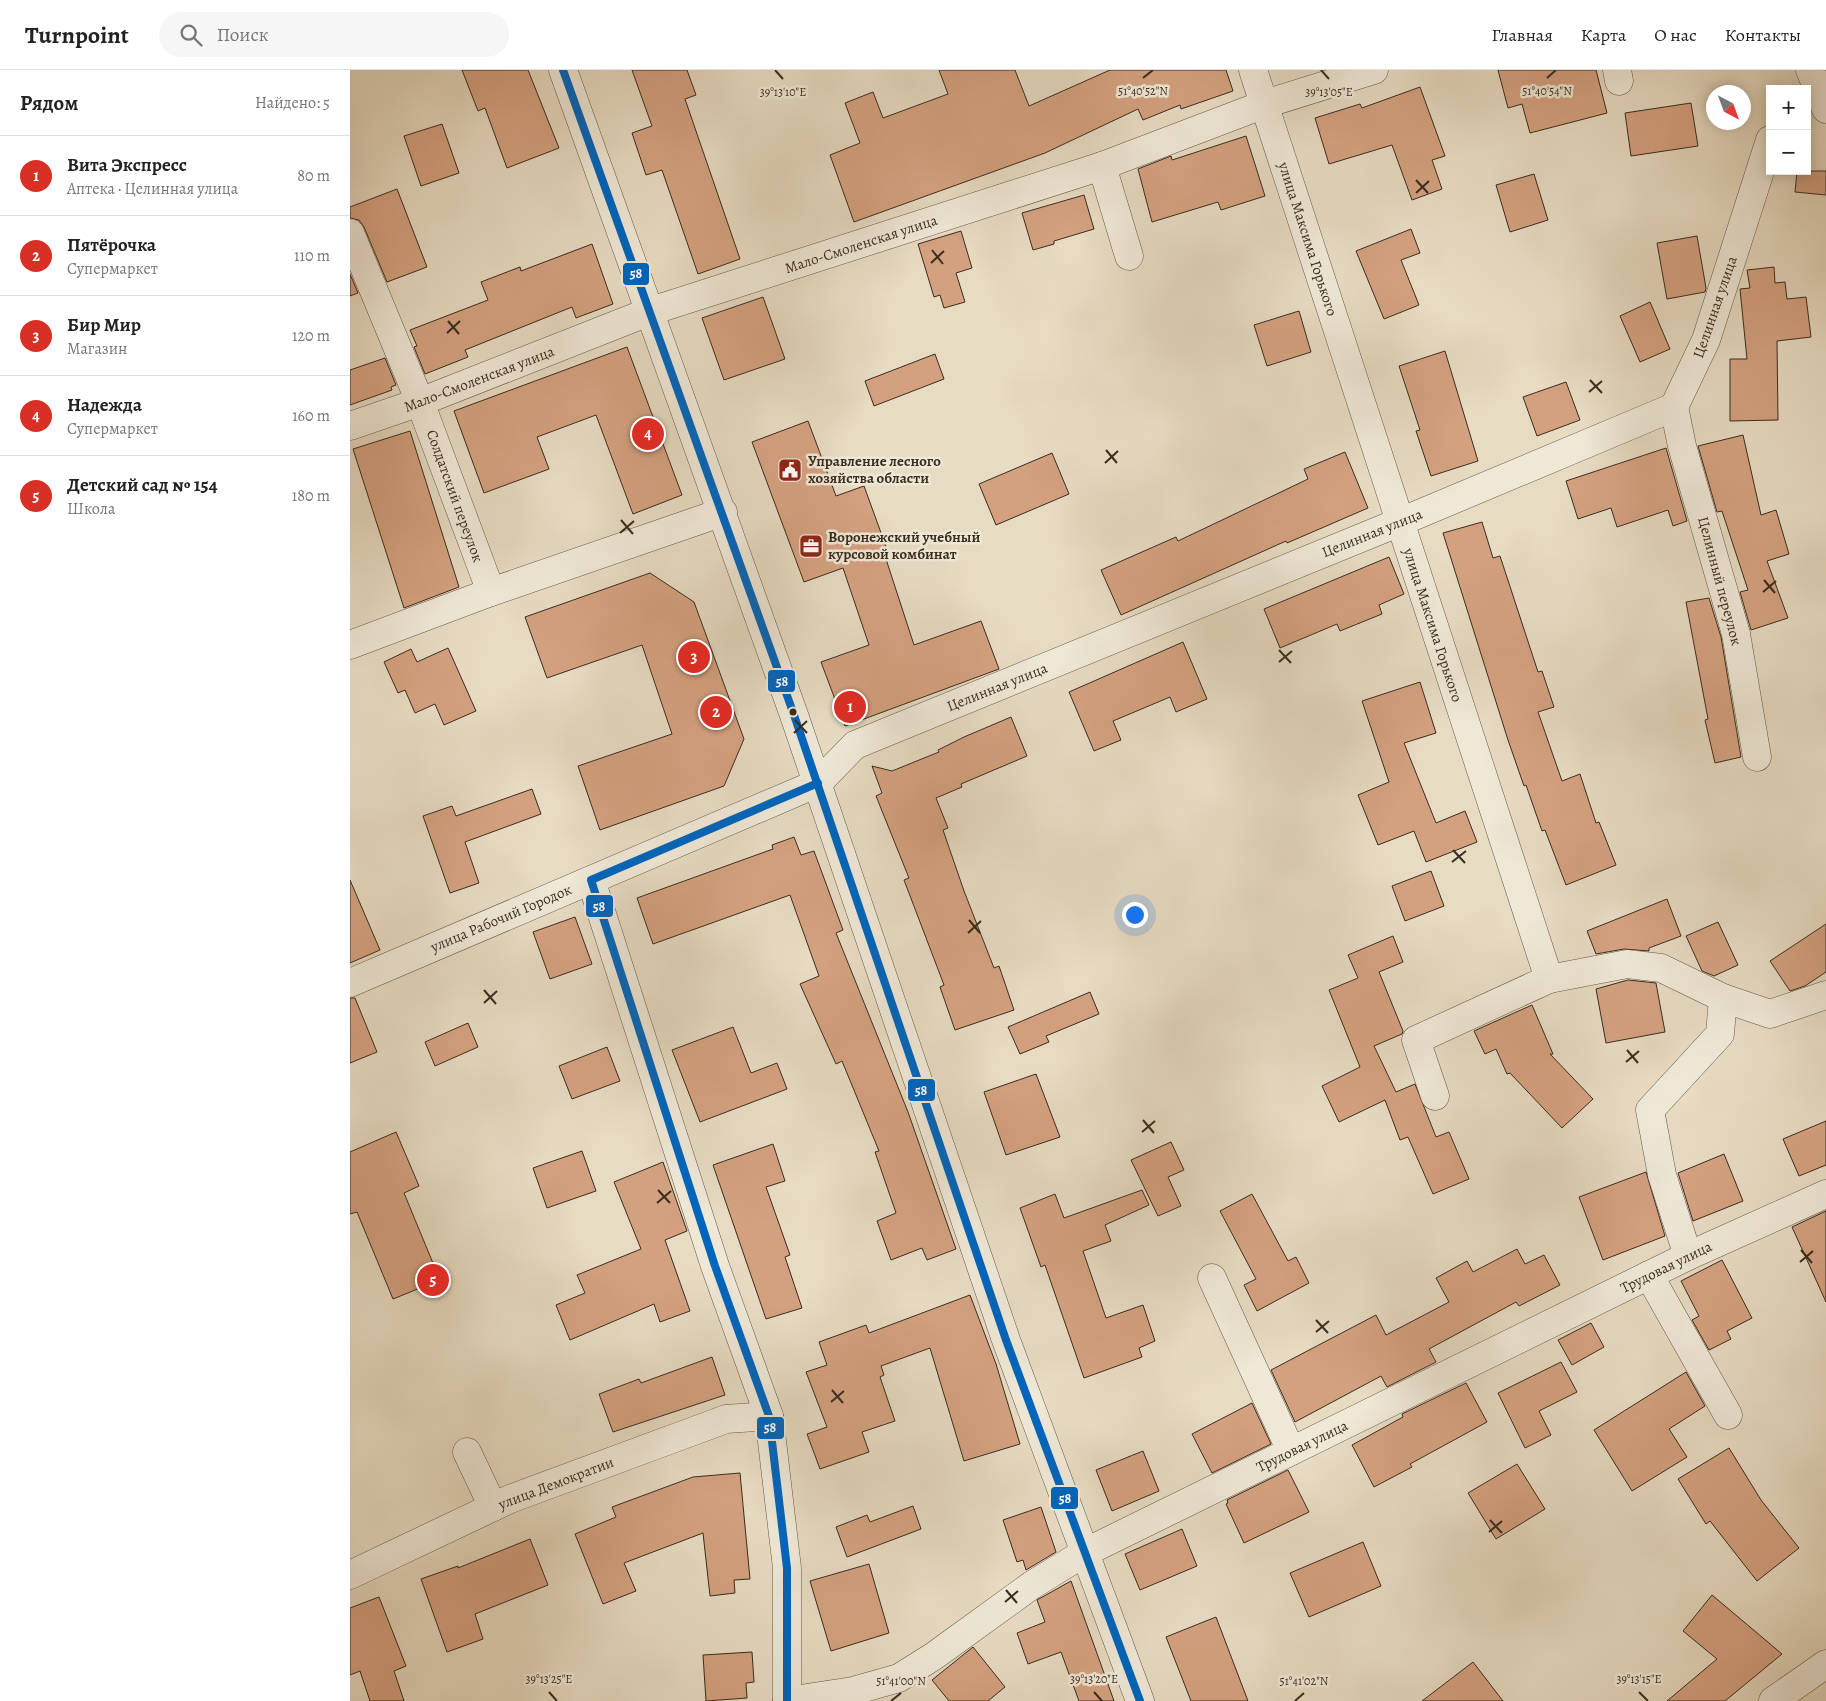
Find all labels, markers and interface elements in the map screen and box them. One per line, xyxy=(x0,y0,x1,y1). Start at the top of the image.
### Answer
search box xyxy=(159,12,509,57)
text: Turnpoint xyxy=(25,19,129,51)
icon: search xyxy=(177,21,205,49)
text: Поиск xyxy=(217,22,269,48)
text: Главная xyxy=(1492,23,1553,47)
text: Карта xyxy=(1581,23,1626,47)
text: О нас xyxy=(1654,23,1697,47)
text: Контакты xyxy=(1725,23,1801,47)
text: 51°40'52"N xyxy=(1118,83,1168,99)
text: 51°40'54"N xyxy=(1522,83,1572,99)
text: 39°13'10"E xyxy=(760,84,806,100)
text: 39°13'05"E xyxy=(1305,84,1353,100)
north arrow xyxy=(1706,85,1751,130)
map controls xyxy=(1766,85,1811,175)
button: + xyxy=(1766,85,1811,130)
text: Рядом xyxy=(20,89,78,117)
text: Найдено: 5 xyxy=(255,92,330,114)
button: − xyxy=(1766,130,1811,175)
text: Вита Экспресс xyxy=(67,152,187,178)
street label: улица Максима Горького xyxy=(1273,159,1342,319)
text: 1 xyxy=(33,165,39,187)
text: 80 m xyxy=(297,165,330,187)
text: Аптека · Целинная улица xyxy=(67,178,238,200)
street label: Мало-Смоленская улица xyxy=(782,210,940,278)
text: Пятёрочка xyxy=(67,232,156,258)
text: 2 xyxy=(32,245,40,267)
text: 110 m xyxy=(294,245,330,267)
street label: Целинная улица xyxy=(1688,253,1742,361)
text: Супермаркет xyxy=(67,258,158,280)
line badge: 58 xyxy=(622,262,650,286)
text: 58 xyxy=(630,264,643,283)
text: Бир Мир xyxy=(67,312,141,338)
text: 3 xyxy=(33,325,39,347)
text: 120 m xyxy=(292,325,330,347)
text: Магазин xyxy=(67,338,127,360)
street label: Мало-Смоленская улица xyxy=(401,341,557,417)
text: Надежда xyxy=(67,392,142,418)
text: 4 xyxy=(32,405,40,427)
text: 160 m xyxy=(292,405,330,427)
pin: 4 xyxy=(632,415,664,453)
text: Супермаркет xyxy=(67,418,158,440)
street label: Солдатский переулок xyxy=(422,427,488,565)
place label: Управление лесного хозяйства области xyxy=(808,451,941,488)
public building icon: Управление лесного хозяйства области xyxy=(777,457,803,483)
text: Детский сад № 154 xyxy=(67,472,218,498)
text: 5 xyxy=(33,485,39,507)
text: 180 m xyxy=(292,485,330,507)
text: Школа xyxy=(67,498,115,520)
street label: Целинная улица xyxy=(1319,504,1425,562)
street label: Целинный переулок xyxy=(1693,514,1747,648)
place label: Воронежский учебный курсовой комбинат xyxy=(828,527,980,564)
office icon: Воронежский учебный курсовой комбинат xyxy=(798,533,824,559)
street label: улица Максима Горького xyxy=(1398,545,1467,705)
pin: 3 xyxy=(678,638,710,676)
street label: Целинная улица xyxy=(944,658,1050,716)
line badge: 58 xyxy=(767,669,796,693)
text: 58 xyxy=(776,672,789,691)
pin: 1 xyxy=(834,688,866,726)
pin: 2 xyxy=(700,693,732,731)
unlabelled marker xyxy=(788,707,798,717)
street label: улица Рабочий Городок xyxy=(426,879,575,957)
line badge: 58 xyxy=(585,894,614,918)
text: 58 xyxy=(593,897,606,916)
your location xyxy=(1122,902,1148,928)
line badge: 58 xyxy=(907,1078,936,1102)
text: 58 xyxy=(915,1081,928,1100)
street label: Трудовая улица xyxy=(1617,1236,1715,1298)
pin: 5 xyxy=(417,1261,449,1299)
street label: Трудовая улица xyxy=(1253,1415,1351,1477)
line badge: 58 xyxy=(756,1416,785,1440)
text: 58 xyxy=(764,1418,777,1437)
street label: улица Демократии xyxy=(494,1452,617,1515)
line badge: 58 xyxy=(1050,1486,1079,1510)
text: 58 xyxy=(1059,1489,1072,1508)
text: 39°13'25"E xyxy=(526,1671,572,1687)
text: 39°13'20"E xyxy=(1070,1671,1118,1687)
text: 39°13'15"E xyxy=(1616,1671,1662,1687)
text: 51°41'00"N xyxy=(876,1673,926,1689)
text: 51°41'02"N xyxy=(1280,1673,1329,1689)

